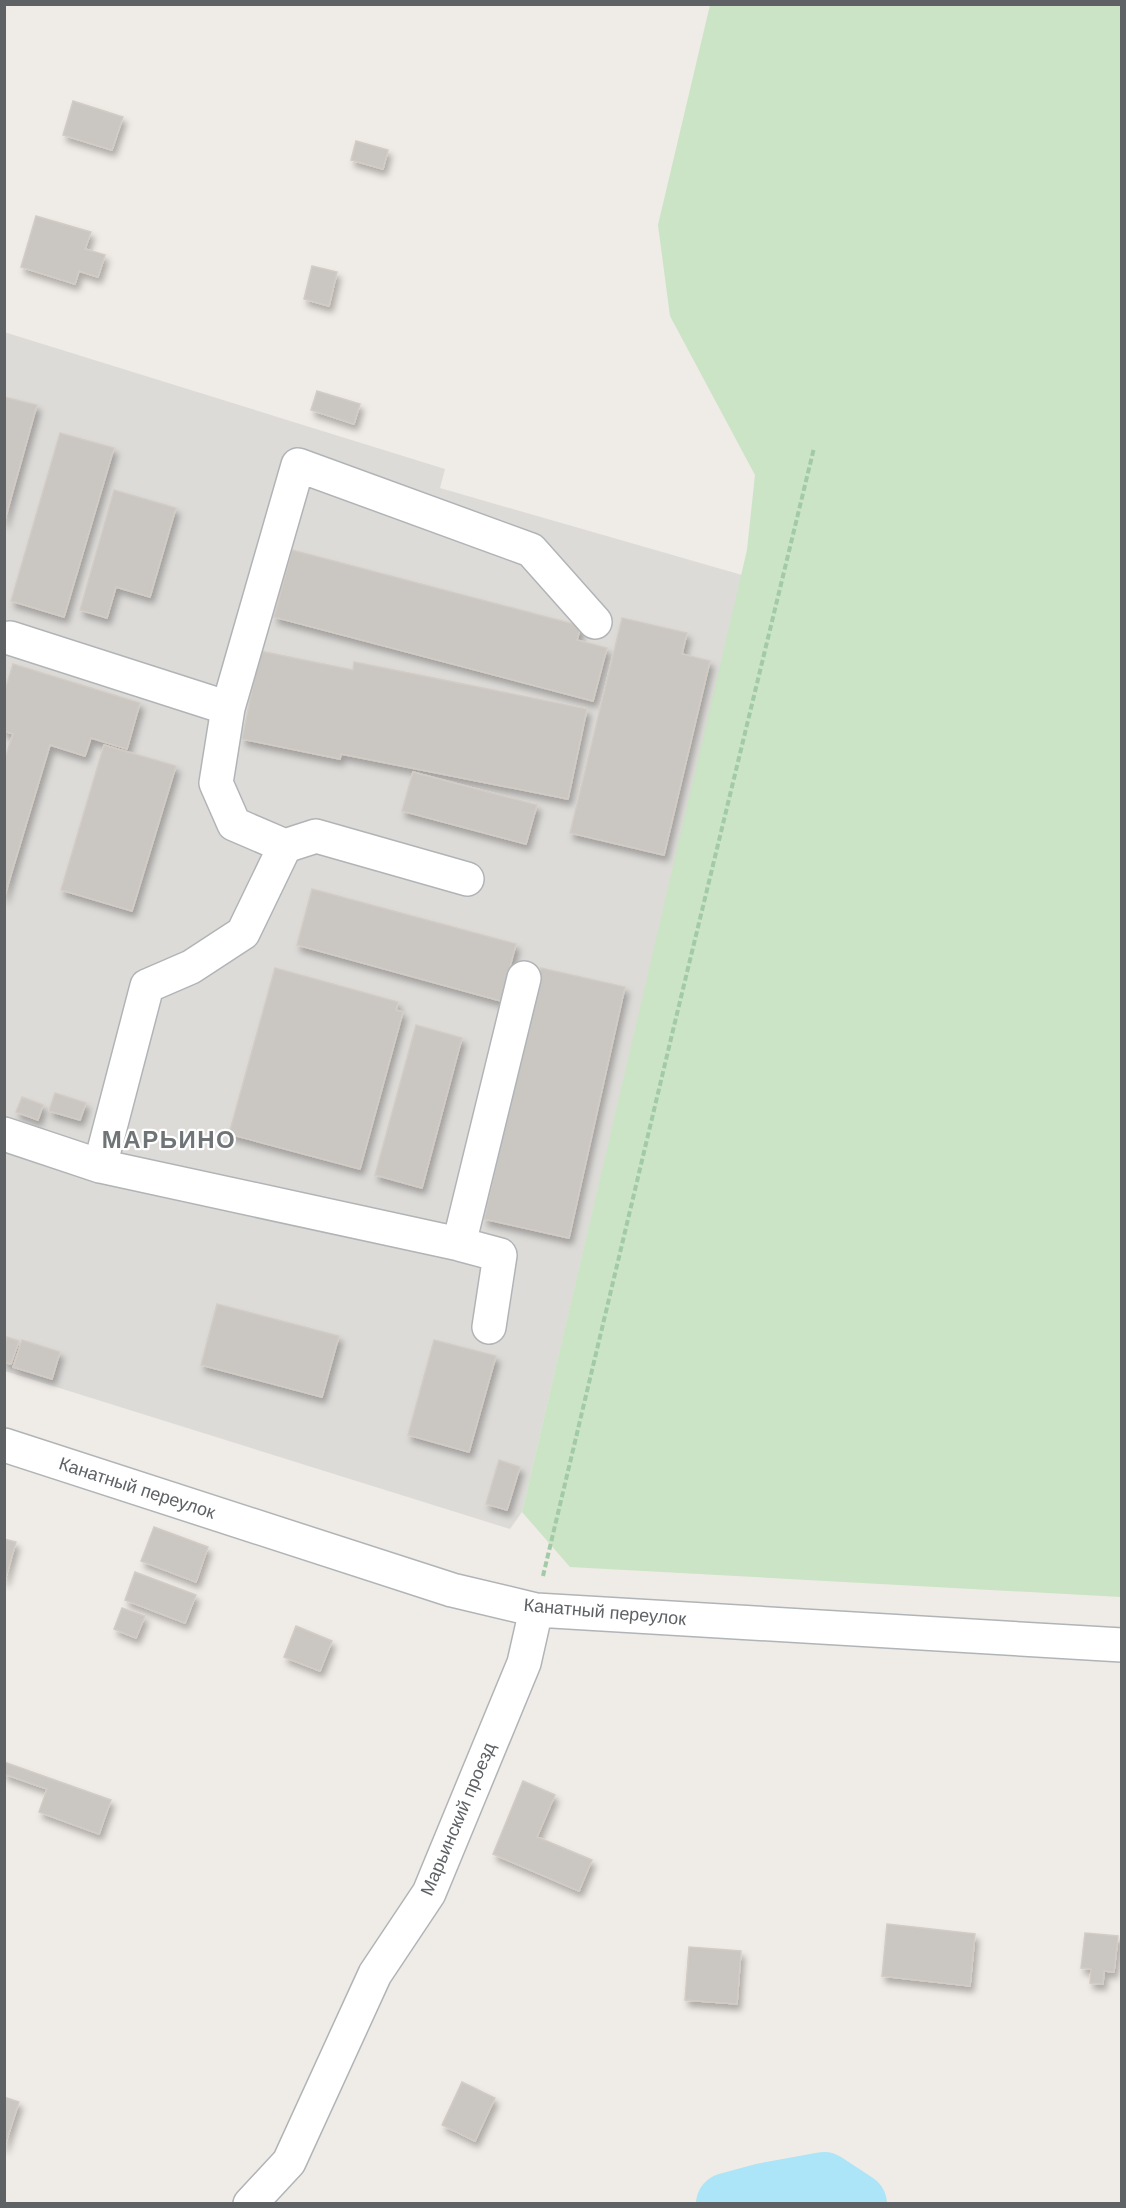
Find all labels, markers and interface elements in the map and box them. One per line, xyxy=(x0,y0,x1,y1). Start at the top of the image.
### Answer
district label: МАРЬИНО xyxy=(102,1126,236,1153)
street label: Канатный переулок xyxy=(56,1453,218,1523)
street label: Канатный переулок xyxy=(523,1595,687,1629)
street label: Марьинский проезд xyxy=(417,1739,500,1899)

